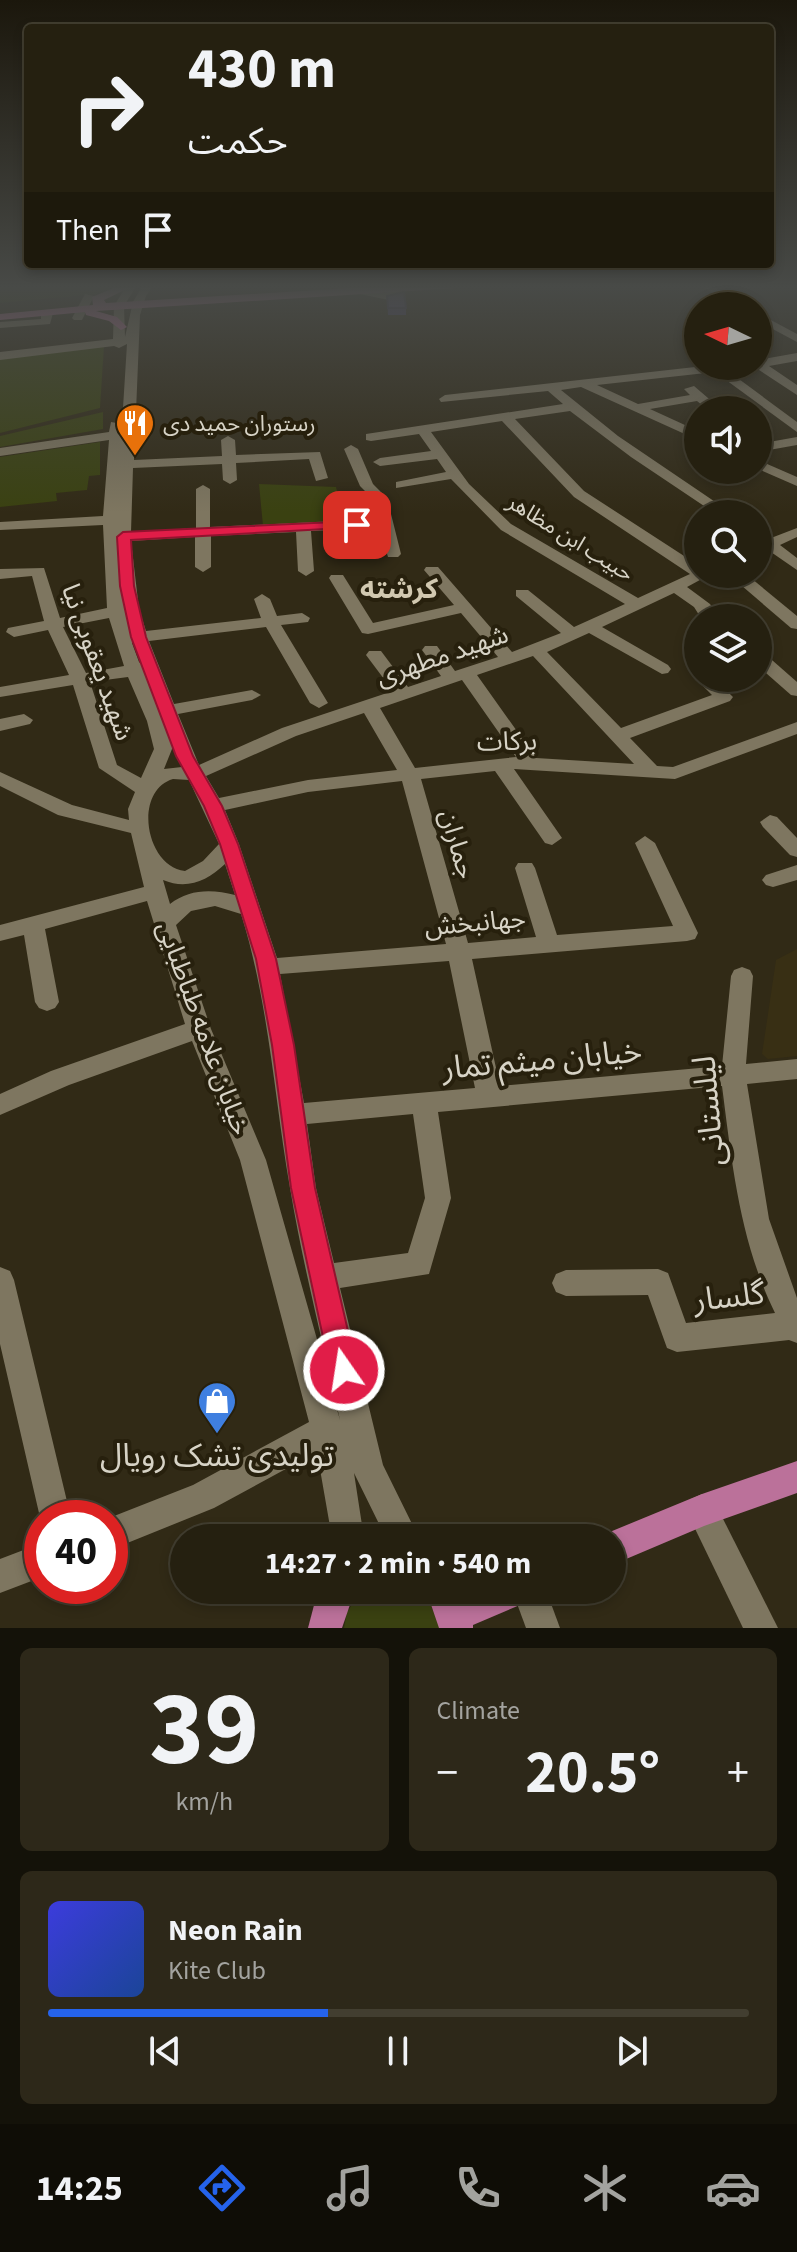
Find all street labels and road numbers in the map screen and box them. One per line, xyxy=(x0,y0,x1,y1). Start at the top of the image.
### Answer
street label: حبیب ابن مظاهر xyxy=(500,486,640,590)
street label: شهید یعقوبی نیا xyxy=(52,579,143,746)
street label: شهید مطهری xyxy=(371,616,513,695)
street label: برکات xyxy=(477,722,538,761)
street label: جماران xyxy=(430,805,485,883)
street label: جهانبخش xyxy=(423,900,527,945)
street label: خیابان علامه طباطبایی xyxy=(148,916,259,1140)
street label: خیابان میثم تمار xyxy=(439,1028,644,1092)
street label: لیلستانی xyxy=(681,1054,737,1168)
street label: گلسار xyxy=(690,1270,768,1324)

